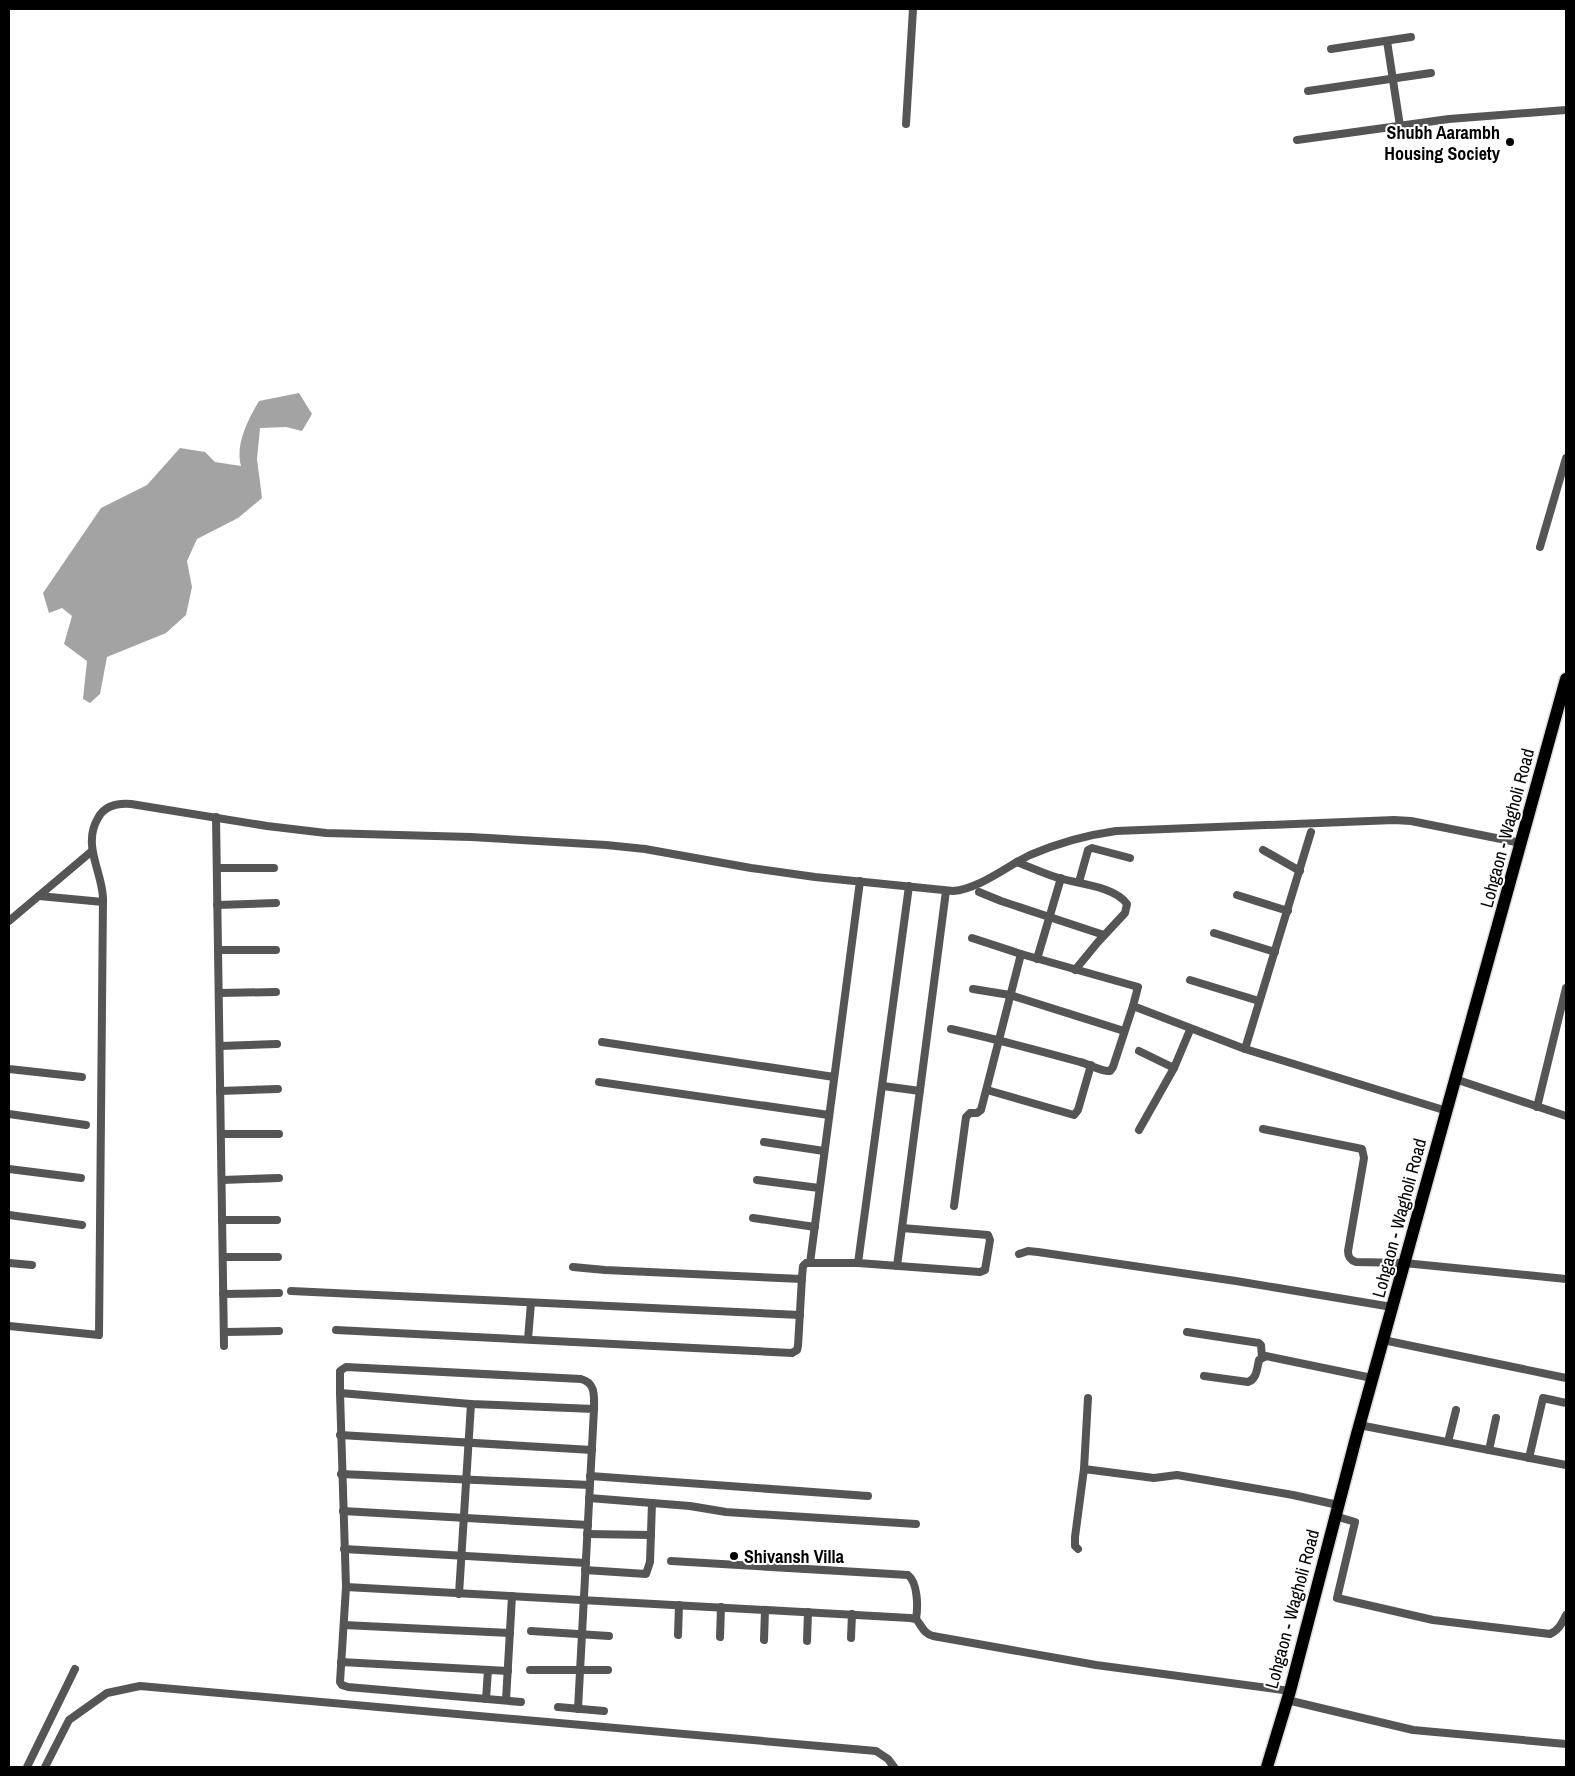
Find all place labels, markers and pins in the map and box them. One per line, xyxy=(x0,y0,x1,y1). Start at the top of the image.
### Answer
place label: Shubh Aarambh Housing Society xyxy=(1384,120,1501,166)
marker: Shubh Aarambh Housing Society xyxy=(1504,136,1516,148)
place label: Shivansh Villa xyxy=(744,1544,845,1569)
marker: Shivansh Villa xyxy=(728,1550,740,1562)

